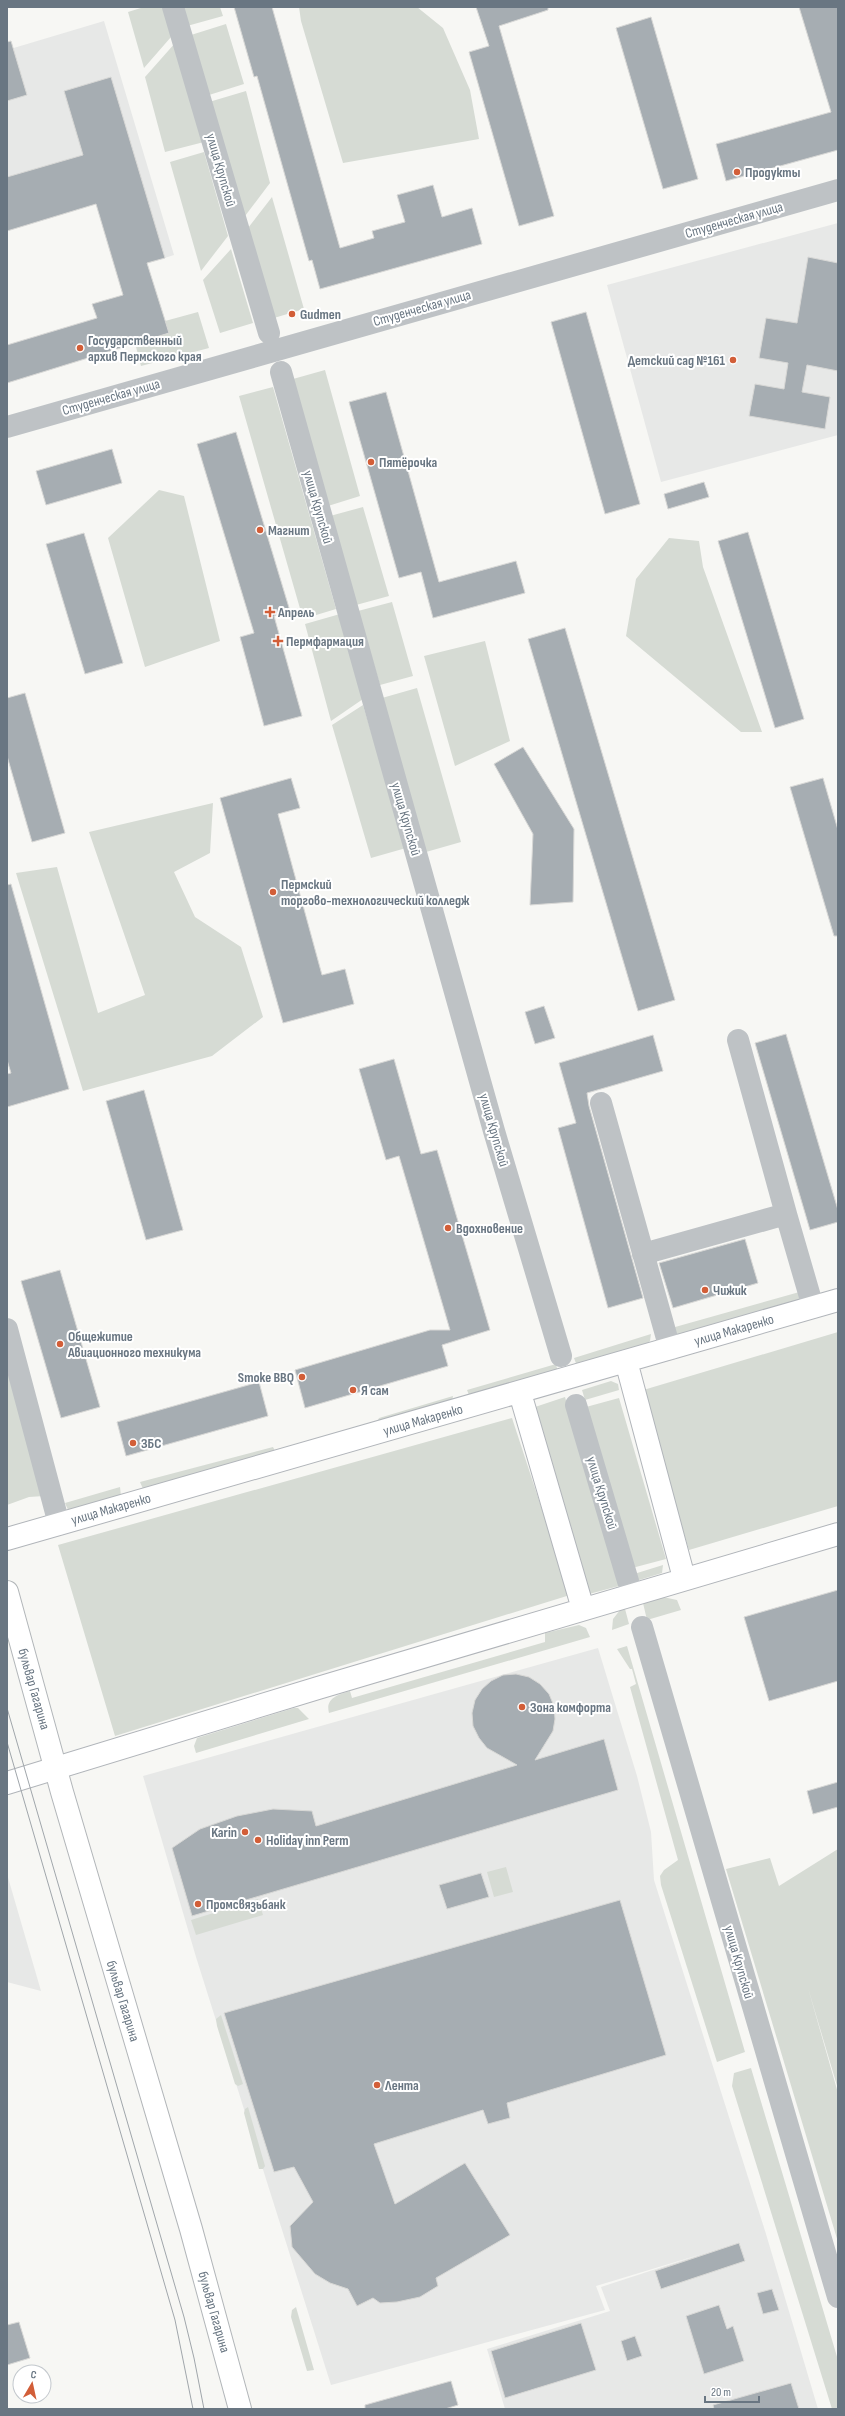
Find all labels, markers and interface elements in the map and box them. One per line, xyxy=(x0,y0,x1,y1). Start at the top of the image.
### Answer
street label: улица Крупской xyxy=(202,131,240,209)
place label: Продукты xyxy=(745,164,800,181)
marker: Продукты xyxy=(732,167,742,177)
street label: Студенческая улица xyxy=(683,198,785,242)
street label: Студенческая улица xyxy=(371,286,473,330)
place label: Gudmen xyxy=(300,306,341,323)
marker: Gudmen xyxy=(287,309,297,319)
place label: Государственный архив Пермского края xyxy=(88,332,202,365)
marker: Государственный архив Пермского края xyxy=(75,343,85,353)
place label: Детский сад №161 xyxy=(628,352,726,369)
marker: Детский сад №161 xyxy=(728,355,738,365)
street label: Студенческая улица xyxy=(60,375,162,419)
place label: Пятёрочка xyxy=(379,454,437,471)
marker: Пятёрочка xyxy=(366,457,376,467)
street label: улица Крупской xyxy=(299,468,337,546)
place label: Магнит xyxy=(268,522,310,539)
marker: Магнит xyxy=(255,525,265,535)
place label: Апрель xyxy=(277,604,315,621)
marker: Апрель xyxy=(265,607,275,617)
place label: Пермфармация xyxy=(286,633,364,650)
marker: Пермфармация xyxy=(273,636,283,646)
street label: улица Крупской xyxy=(387,780,425,858)
place label: Пермский торгово-технологический колледж xyxy=(281,876,470,909)
marker: Пермский торгово-технологический колледж xyxy=(268,887,278,897)
street label: улица Крупской xyxy=(475,1091,513,1169)
place label: Вдохновение xyxy=(456,1220,523,1237)
marker: Вдохновение xyxy=(443,1223,453,1233)
place label: Чижик xyxy=(713,1282,747,1299)
marker: Чижик xyxy=(700,1285,710,1295)
street label: улица Макаренко xyxy=(692,1310,776,1349)
place label: Общежитие Авиационного техникума xyxy=(67,1328,201,1361)
marker: Общежитие Авиационного техникума xyxy=(55,1339,65,1349)
place label: Smoke BBQ xyxy=(238,1369,294,1386)
marker: Smoke BBQ xyxy=(297,1372,307,1382)
place label: Я сам xyxy=(361,1382,389,1399)
marker: Я сам xyxy=(348,1385,358,1395)
street label: улица Макаренко xyxy=(381,1400,465,1439)
place label: ЗБС xyxy=(141,1435,161,1452)
marker: ЗБС xyxy=(128,1438,138,1448)
street label: улица Крупской xyxy=(583,1455,621,1532)
street label: улица Макаренко xyxy=(69,1489,153,1528)
street label: бульвар Гагарина xyxy=(14,1646,54,1732)
place label: Зона комфорта xyxy=(530,1699,611,1716)
marker: Зона комфорта xyxy=(517,1702,527,1712)
place label: Karin xyxy=(211,1824,237,1841)
marker: Karin xyxy=(240,1827,250,1837)
place label: Holiday inn Perm xyxy=(266,1832,349,1849)
marker: Holiday inn Perm xyxy=(253,1835,263,1845)
place label: Промсвязьбанк xyxy=(206,1896,286,1913)
marker: Промсвязьбанк xyxy=(193,1899,203,1909)
street label: улица Крупской xyxy=(720,1923,758,2001)
street label: бульвар Гагарина xyxy=(103,1959,143,2043)
place label: Лента xyxy=(384,2077,419,2094)
marker: Лента xyxy=(372,2080,382,2090)
street label: бульвар Гагарина xyxy=(194,2269,234,2355)
north arrow xyxy=(12,2364,52,2404)
text: С xyxy=(30,2368,38,2382)
scale bar xyxy=(705,2378,759,2404)
text: 20 m xyxy=(711,2385,731,2400)

